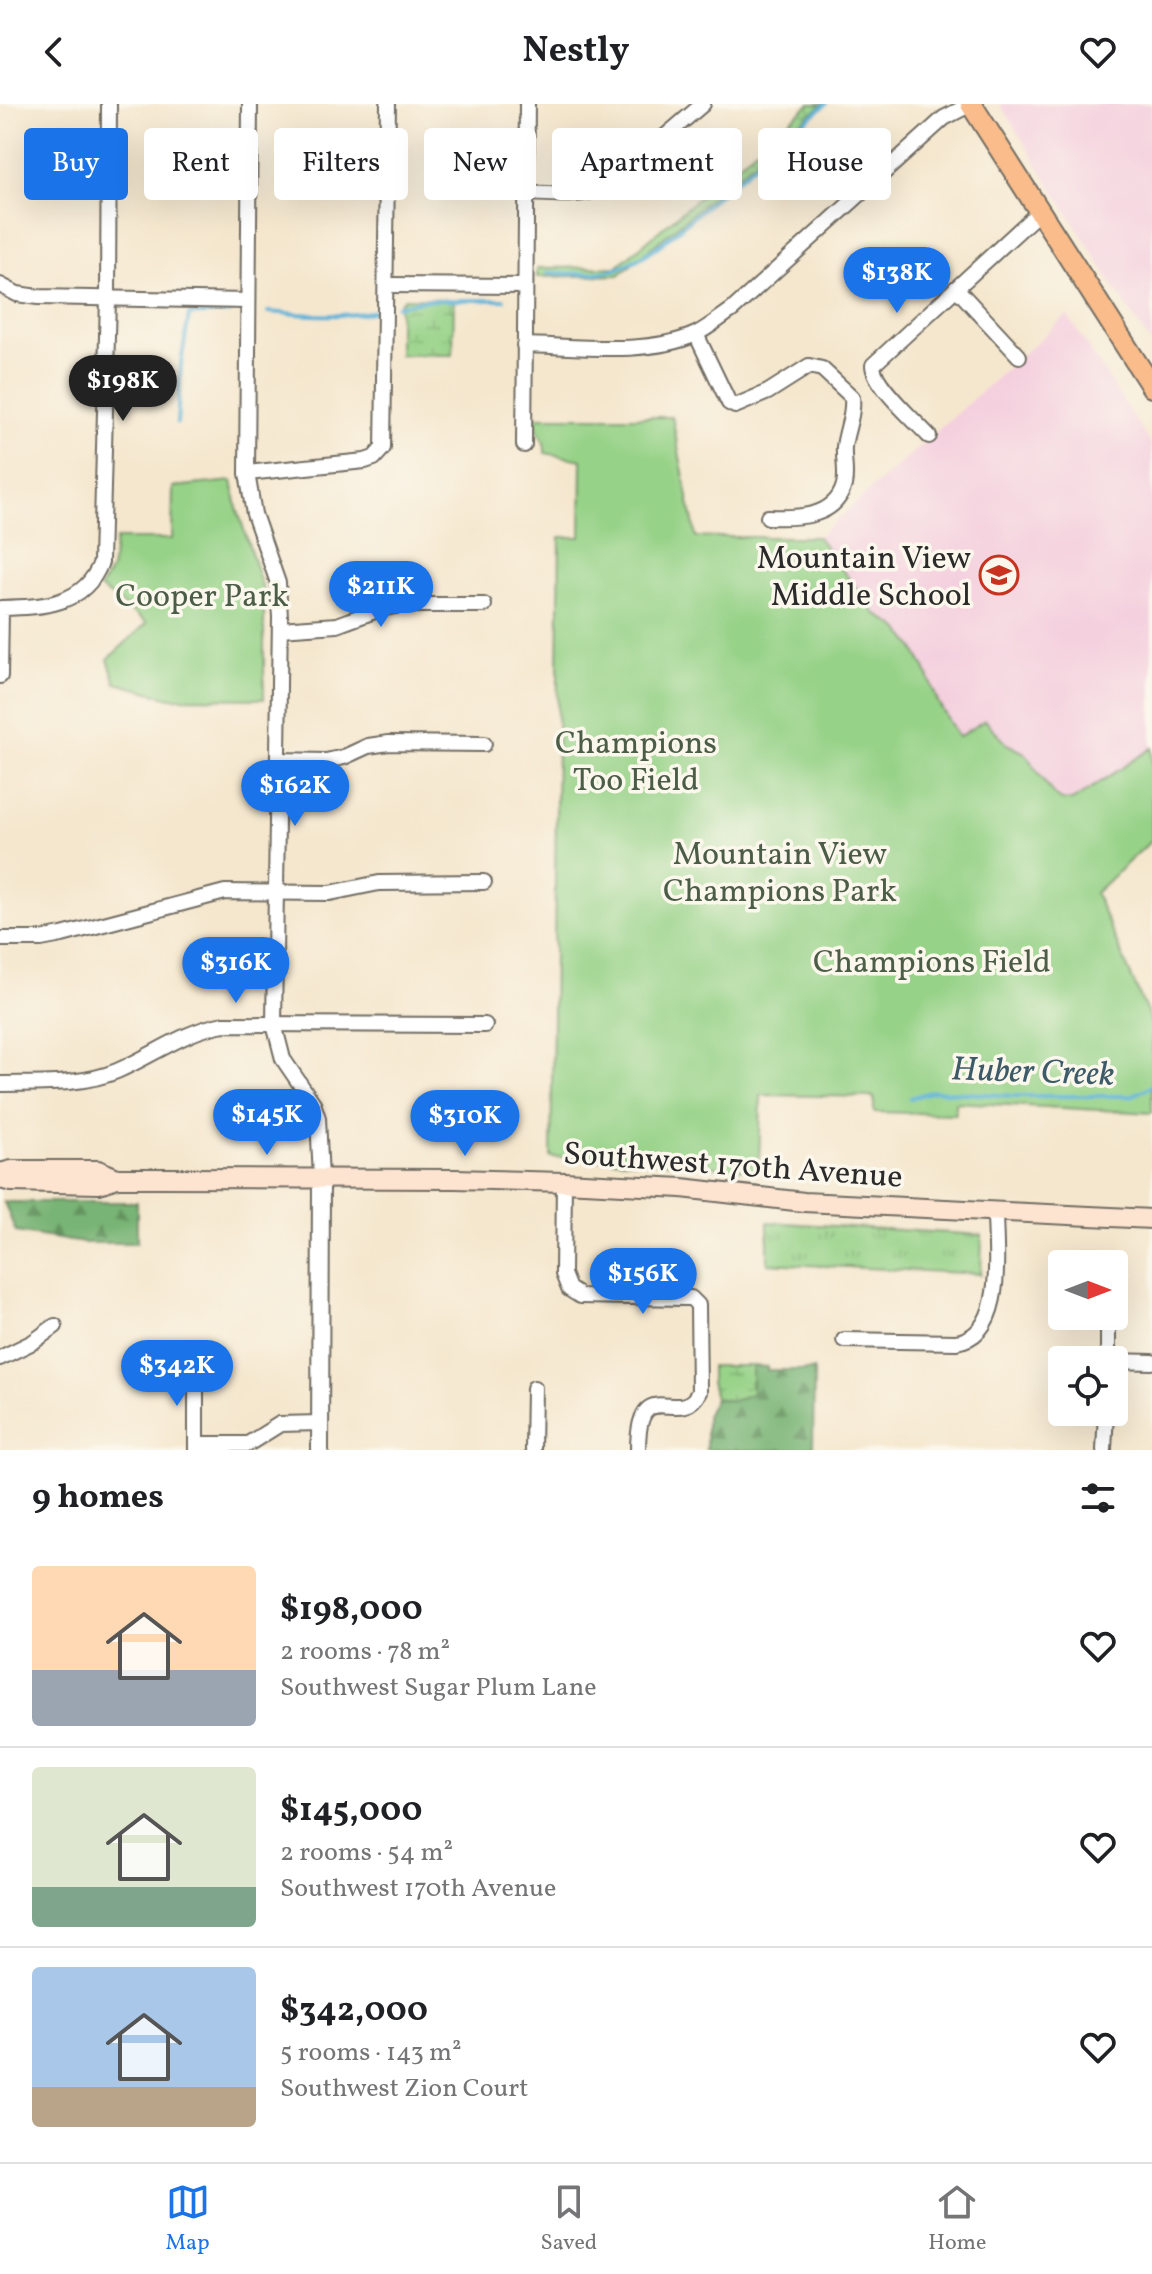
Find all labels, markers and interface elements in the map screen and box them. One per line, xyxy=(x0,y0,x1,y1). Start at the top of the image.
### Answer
text: Nestly xyxy=(523,27,629,77)
icon: back xyxy=(32,30,76,74)
icon: heart xyxy=(1076,30,1120,74)
chip: Buy xyxy=(24,128,128,200)
chip: Rent xyxy=(144,128,258,200)
chip: Filters xyxy=(274,128,408,200)
chip: New xyxy=(424,128,536,200)
chip: Apartment xyxy=(552,128,742,200)
chip: House xyxy=(758,128,891,200)
pin: $138K xyxy=(841,247,953,315)
text: $138K xyxy=(861,255,933,291)
pin: $198K xyxy=(67,355,179,423)
text: $198K xyxy=(87,363,159,399)
place label: Mountain View Middle School xyxy=(757,538,971,619)
school or university icon: Mountain View Middle School xyxy=(978,554,1020,596)
pin: $211K xyxy=(325,561,437,629)
text: $211K xyxy=(347,569,415,605)
park label: Cooper Park xyxy=(115,576,289,620)
park label: Champions Too Field xyxy=(555,723,717,804)
pin: $162K xyxy=(239,760,351,828)
text: $162K xyxy=(259,768,331,804)
park label: Mountain View Champions Park xyxy=(663,834,897,915)
pin: $316K xyxy=(180,937,292,1005)
park label: Champions Field xyxy=(813,942,1051,986)
text: $316K xyxy=(200,945,272,981)
water label: Huber Creek xyxy=(951,1047,1115,1100)
pin: $145K xyxy=(211,1089,323,1157)
pin: $310K xyxy=(409,1090,521,1158)
text: $145K xyxy=(231,1097,303,1133)
text: $310K xyxy=(428,1098,502,1134)
street label: Southwest 170th Avenue xyxy=(562,1133,904,1201)
pin: $156K xyxy=(587,1248,699,1316)
north arrow xyxy=(1048,1250,1128,1330)
map controls xyxy=(1048,1250,1128,1426)
text: $156K xyxy=(608,1256,678,1292)
pin: $342K xyxy=(121,1340,233,1408)
button: locate xyxy=(1048,1346,1128,1426)
text: $342K xyxy=(139,1348,215,1384)
text: 9 homes xyxy=(32,1475,164,1522)
icon: filters xyxy=(1076,1476,1120,1520)
text: $198,000 xyxy=(280,1587,423,1634)
icon: home xyxy=(96,1598,192,1694)
icon: heart xyxy=(1076,1624,1120,1668)
text: 2 rooms · 78 m² xyxy=(280,1634,450,1670)
text: Southwest Sugar Plum Lane xyxy=(280,1670,597,1706)
text: $145,000 xyxy=(280,1788,422,1835)
icon: home xyxy=(96,1799,192,1895)
icon: heart xyxy=(1076,1825,1120,1869)
text: 2 rooms · 54 m² xyxy=(280,1835,453,1871)
text: Southwest 170th Avenue xyxy=(280,1871,556,1907)
text: $342,000 xyxy=(280,1988,428,2035)
icon: home xyxy=(96,1999,192,2095)
icon: heart xyxy=(1076,2025,1120,2069)
text: 5 rooms · 143 m² xyxy=(280,2035,462,2071)
text: Southwest Zion Court xyxy=(280,2071,528,2107)
tab: Map xyxy=(166,2180,210,2259)
tab: Saved xyxy=(541,2180,597,2259)
tab: Home xyxy=(928,2180,986,2259)

